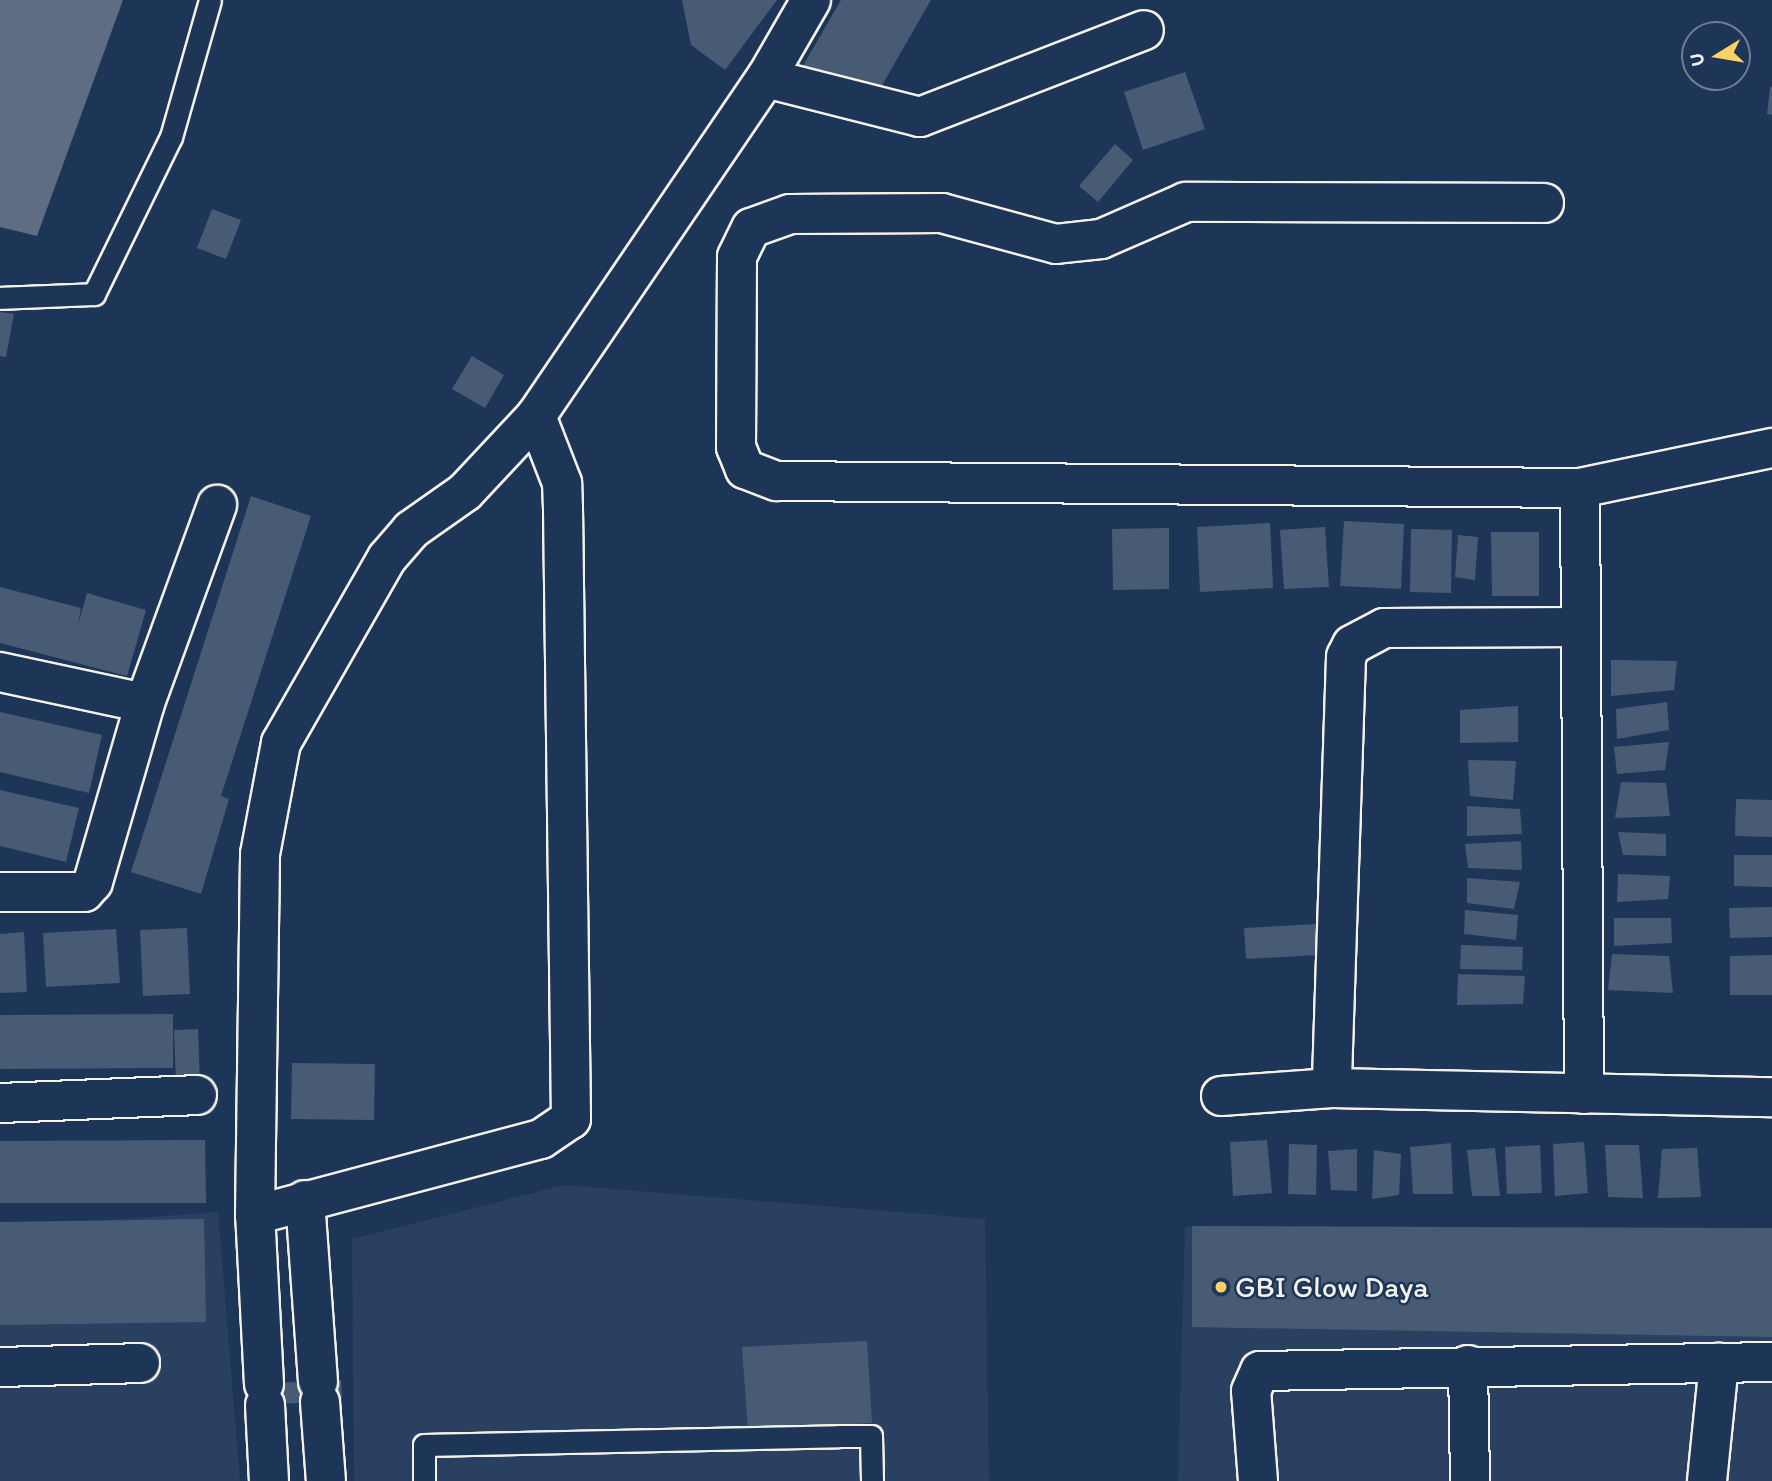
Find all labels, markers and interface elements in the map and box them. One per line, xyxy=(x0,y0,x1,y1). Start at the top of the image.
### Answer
north arrow xyxy=(1681,21,1751,91)
text: U xyxy=(1684,51,1709,68)
place label: GBI Glow Daya xyxy=(1235,1269,1428,1305)
marker: GBI Glow Daya xyxy=(1213,1279,1229,1295)

